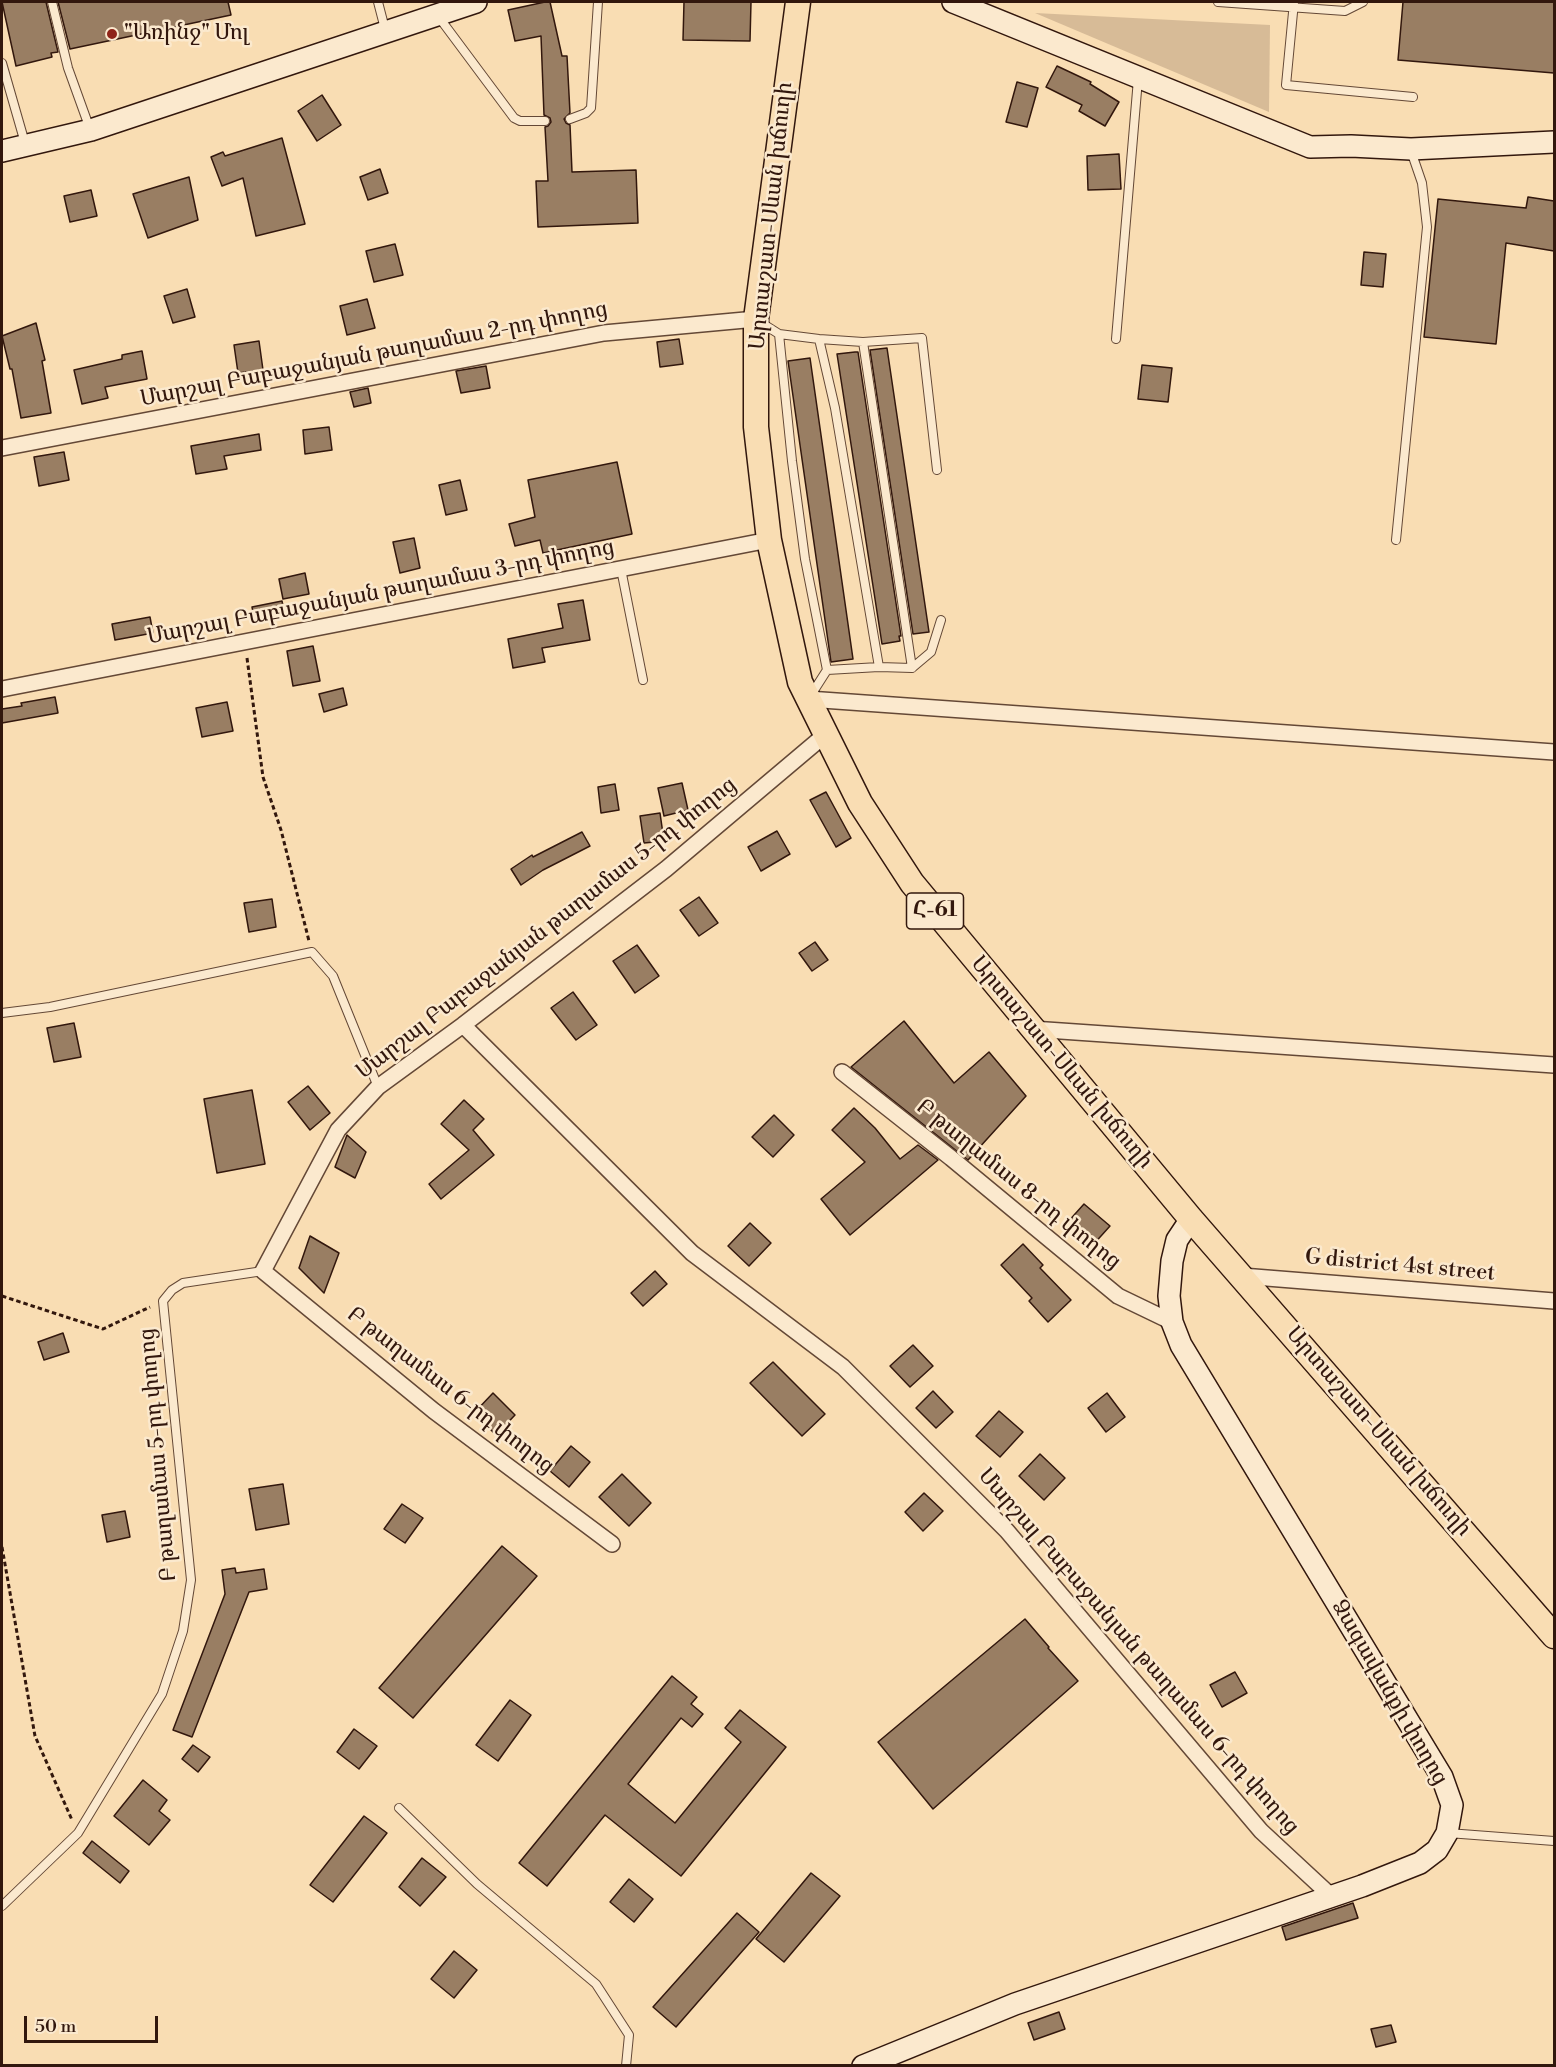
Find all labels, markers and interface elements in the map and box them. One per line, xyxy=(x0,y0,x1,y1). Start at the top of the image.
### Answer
place label: "Առինջ" Մոլ xyxy=(124,21,249,47)
marker: "Առինջ" Մոլ xyxy=(105,27,119,41)
street label: Արտաշատ-Սևան խճուղի xyxy=(745,81,799,351)
street label: Մարշալ Բաբաջանյան թաղամաս 2-րդ փողոց xyxy=(138,297,610,413)
street label: Մարշալ Բաբաջանյան թաղամաս 3-րդ փողոց xyxy=(145,535,617,651)
street label: Մարշալ Բաբաջանյան թաղամաս 5-րդ փողոց xyxy=(352,772,742,1086)
road number: Հ-61 xyxy=(906,893,964,929)
street label: Արտաշատ-Սևան խճուղի xyxy=(964,951,1158,1175)
street label: Բ թաղամաս 8-րդ փողոց xyxy=(910,1094,1126,1276)
street label: G district 4st street xyxy=(1304,1245,1496,1287)
street label: Բ թաղամաս 6-րդ փողոց xyxy=(341,1302,559,1480)
street label: Արտաշատ-Սևան խճուղի xyxy=(1280,1322,1476,1542)
street label: Բ թաղամաս 5-րդ փողոց xyxy=(135,1327,183,1583)
street label: Մարշալ Բաբաջանյան թաղամաս 6-րդ փողոց xyxy=(972,1464,1304,1840)
street label: Ձագավանքի փողոց xyxy=(1325,1596,1453,1790)
scale bar xyxy=(27,2004,160,2042)
text: 50 m xyxy=(35,2015,76,2038)

